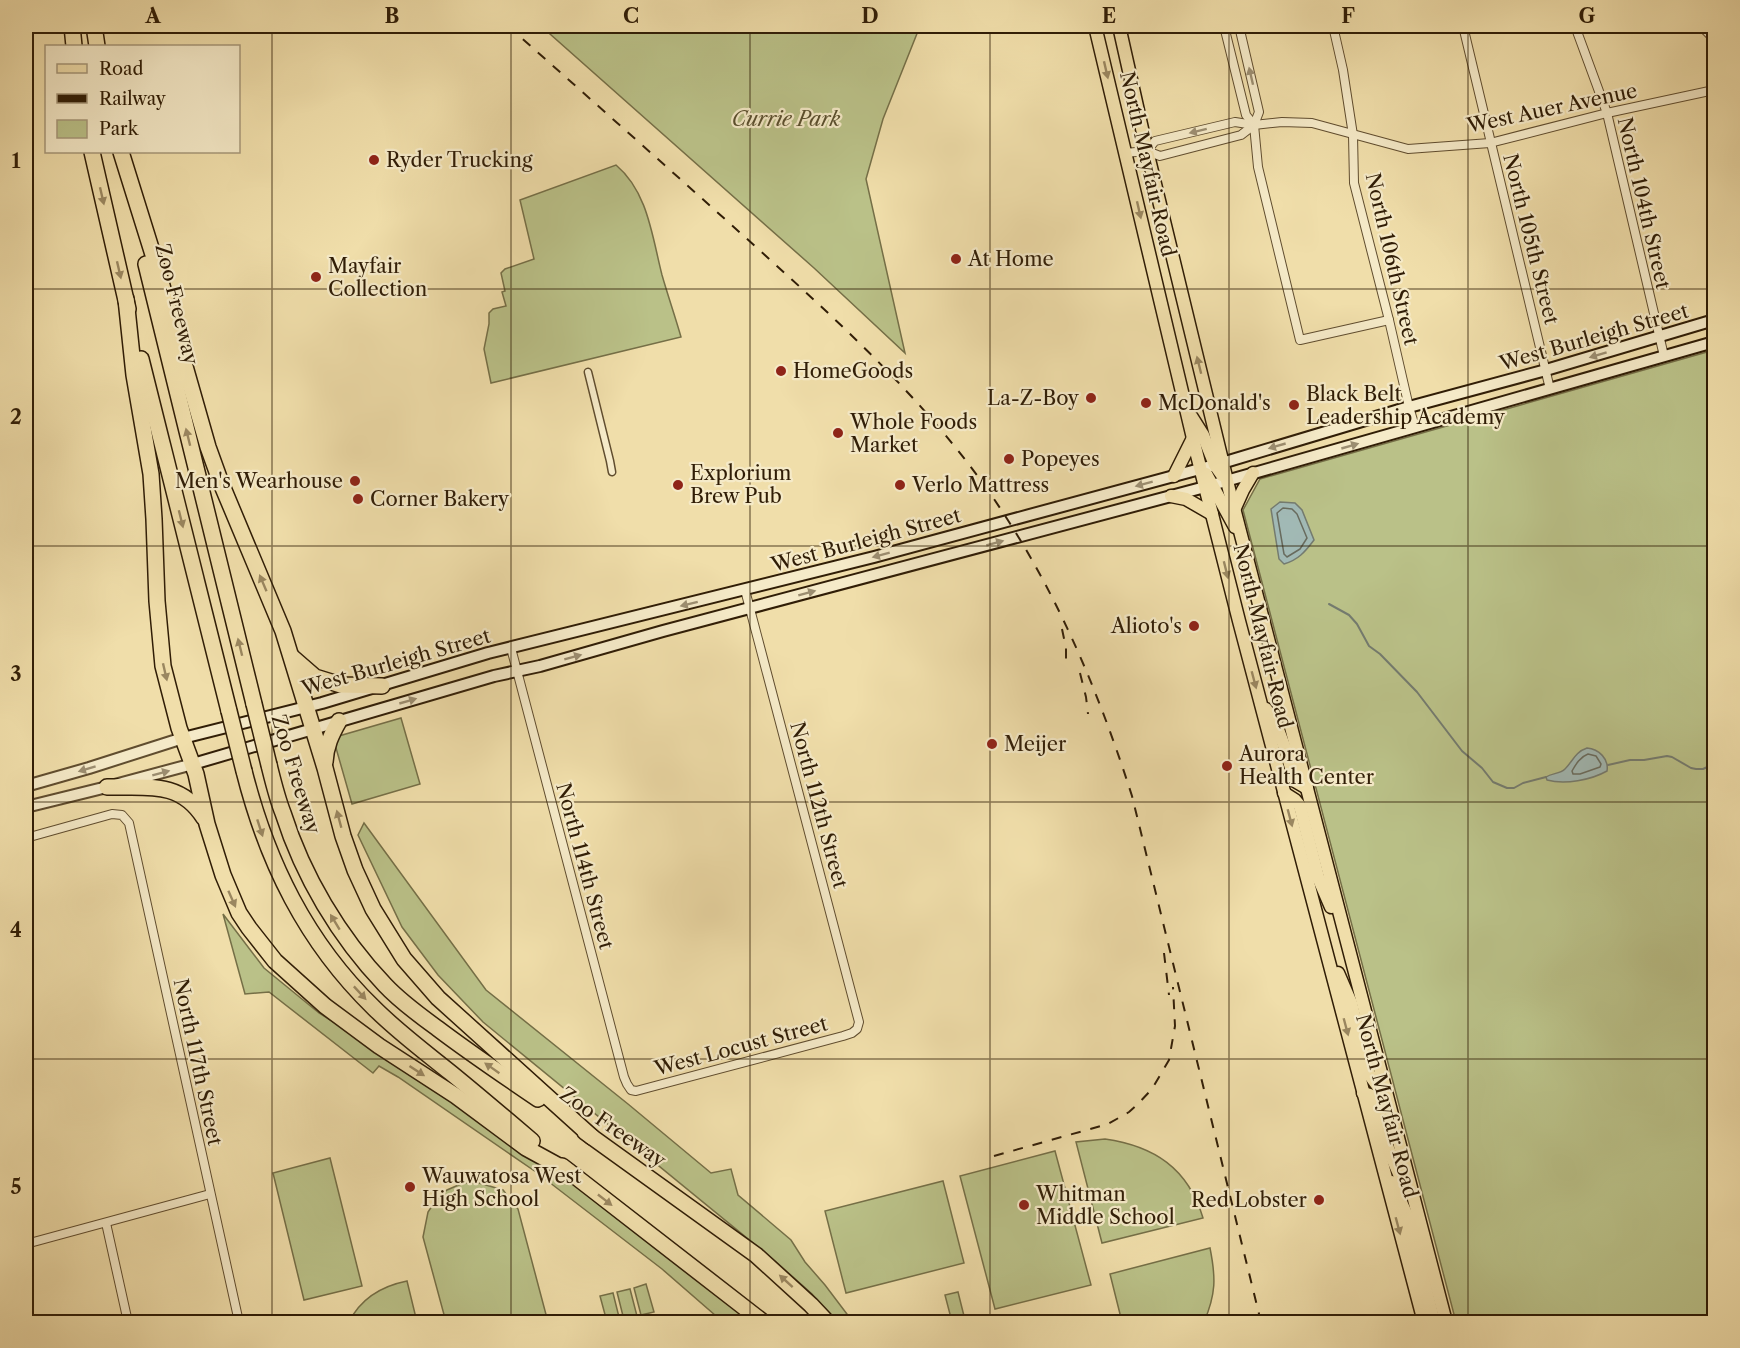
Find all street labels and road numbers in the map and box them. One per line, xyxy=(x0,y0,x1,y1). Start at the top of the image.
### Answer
street label: North Mayfair Road xyxy=(1115,69,1181,259)
street label: West Auer Avenue xyxy=(1464,78,1639,138)
street label: North 104th Street xyxy=(1613,115,1675,291)
street label: North 105th Street xyxy=(1498,151,1564,327)
street label: North 106th Street xyxy=(1361,171,1423,347)
street label: Zoo Freeway xyxy=(150,241,204,368)
street label: West Burleigh Street xyxy=(1496,299,1691,376)
street label: West Burleigh Street xyxy=(768,503,963,577)
street label: North Mayfair Road xyxy=(1228,541,1298,731)
street label: West Burleigh Street xyxy=(298,624,493,701)
street label: Zoo Freeway xyxy=(266,711,326,837)
street label: North 112th Street xyxy=(785,719,853,891)
street label: North 114th Street xyxy=(551,780,619,952)
street label: North 117th Street xyxy=(169,976,227,1148)
street label: West Locust Street xyxy=(651,1011,830,1081)
street label: North Mayfair Road xyxy=(1351,1011,1423,1201)
street label: Zoo Freeway xyxy=(555,1082,671,1173)

